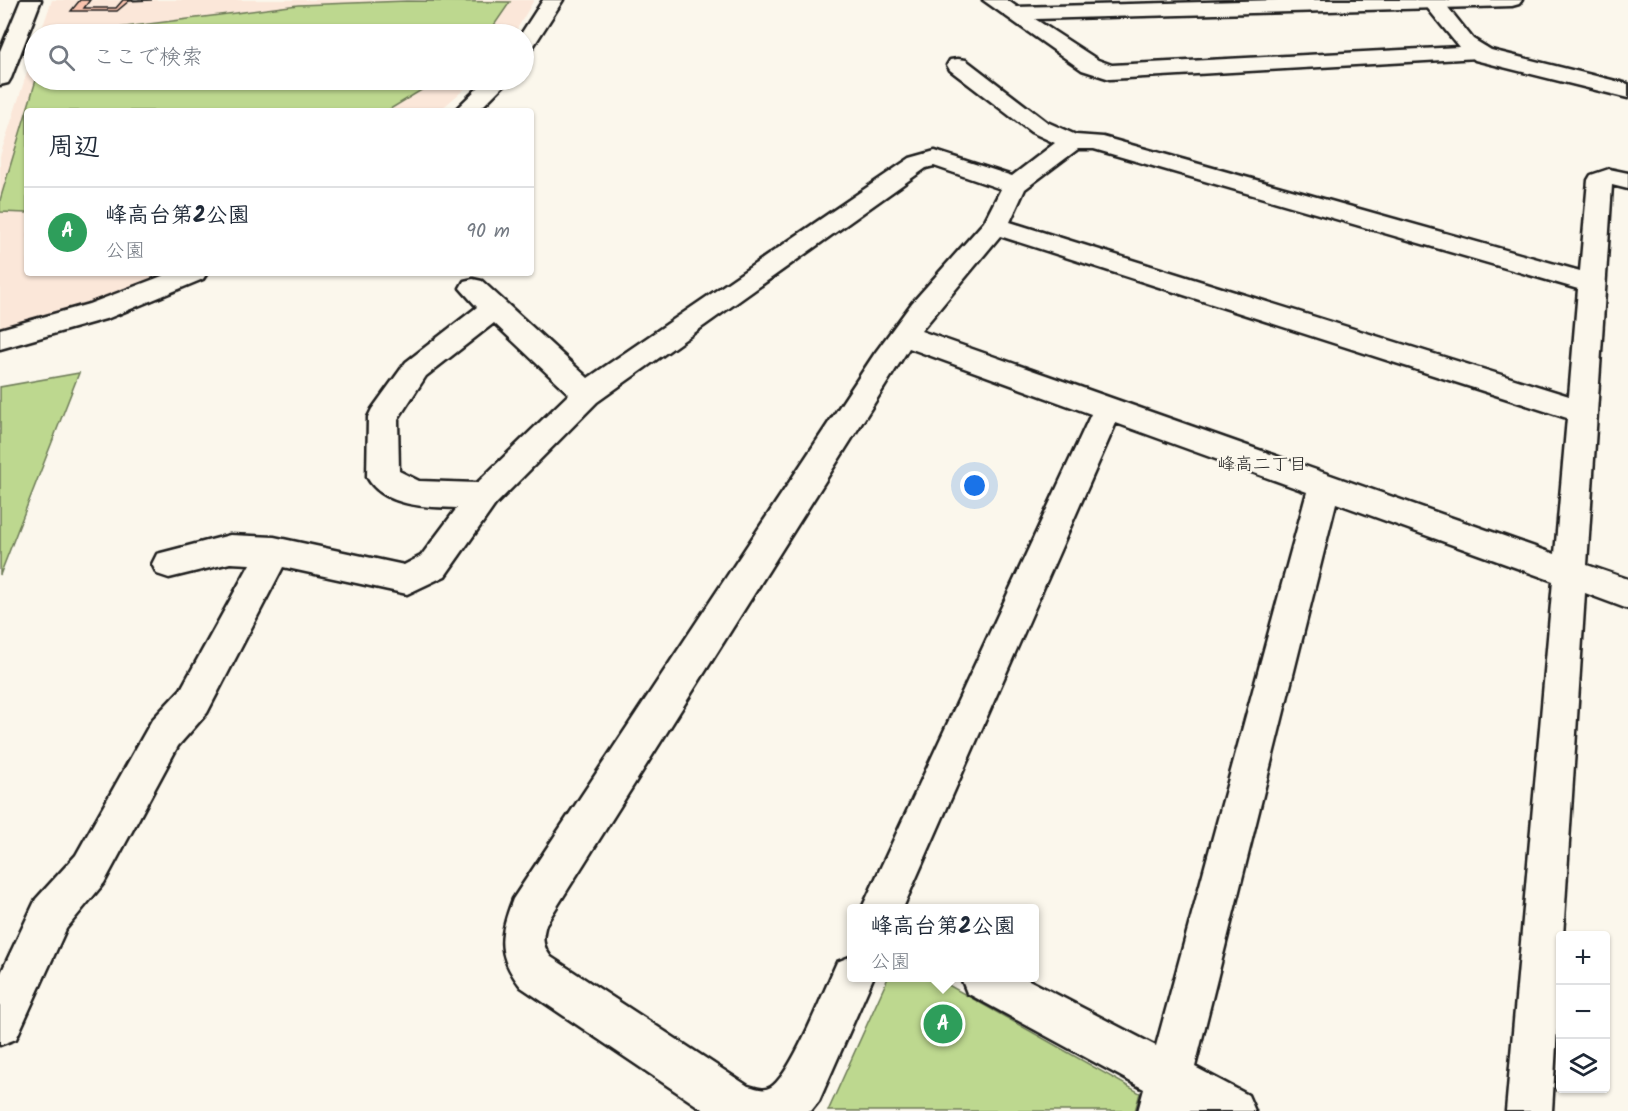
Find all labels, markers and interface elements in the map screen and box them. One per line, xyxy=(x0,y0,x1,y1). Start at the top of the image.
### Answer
search box xyxy=(24,24,534,90)
icon: search xyxy=(45,41,78,74)
text: ここで検索 xyxy=(93,41,203,76)
text: 周辺 xyxy=(48,127,100,169)
text: 峰高台第2公園 xyxy=(105,199,250,234)
text: A xyxy=(61,216,74,248)
text: 90 m xyxy=(466,216,510,248)
text: 公園 xyxy=(105,236,145,268)
district label: 峰高二丁目 xyxy=(1217,451,1307,480)
your location xyxy=(960,471,989,500)
popup xyxy=(847,904,1039,982)
text: 峰高台第2公園 xyxy=(871,910,1015,945)
map controls xyxy=(1556,931,1610,1093)
button: + xyxy=(1556,931,1610,985)
text: 公園 xyxy=(871,947,911,979)
button: − xyxy=(1556,985,1610,1039)
pin: A xyxy=(924,1002,962,1046)
button: layers xyxy=(1556,1039,1610,1093)

